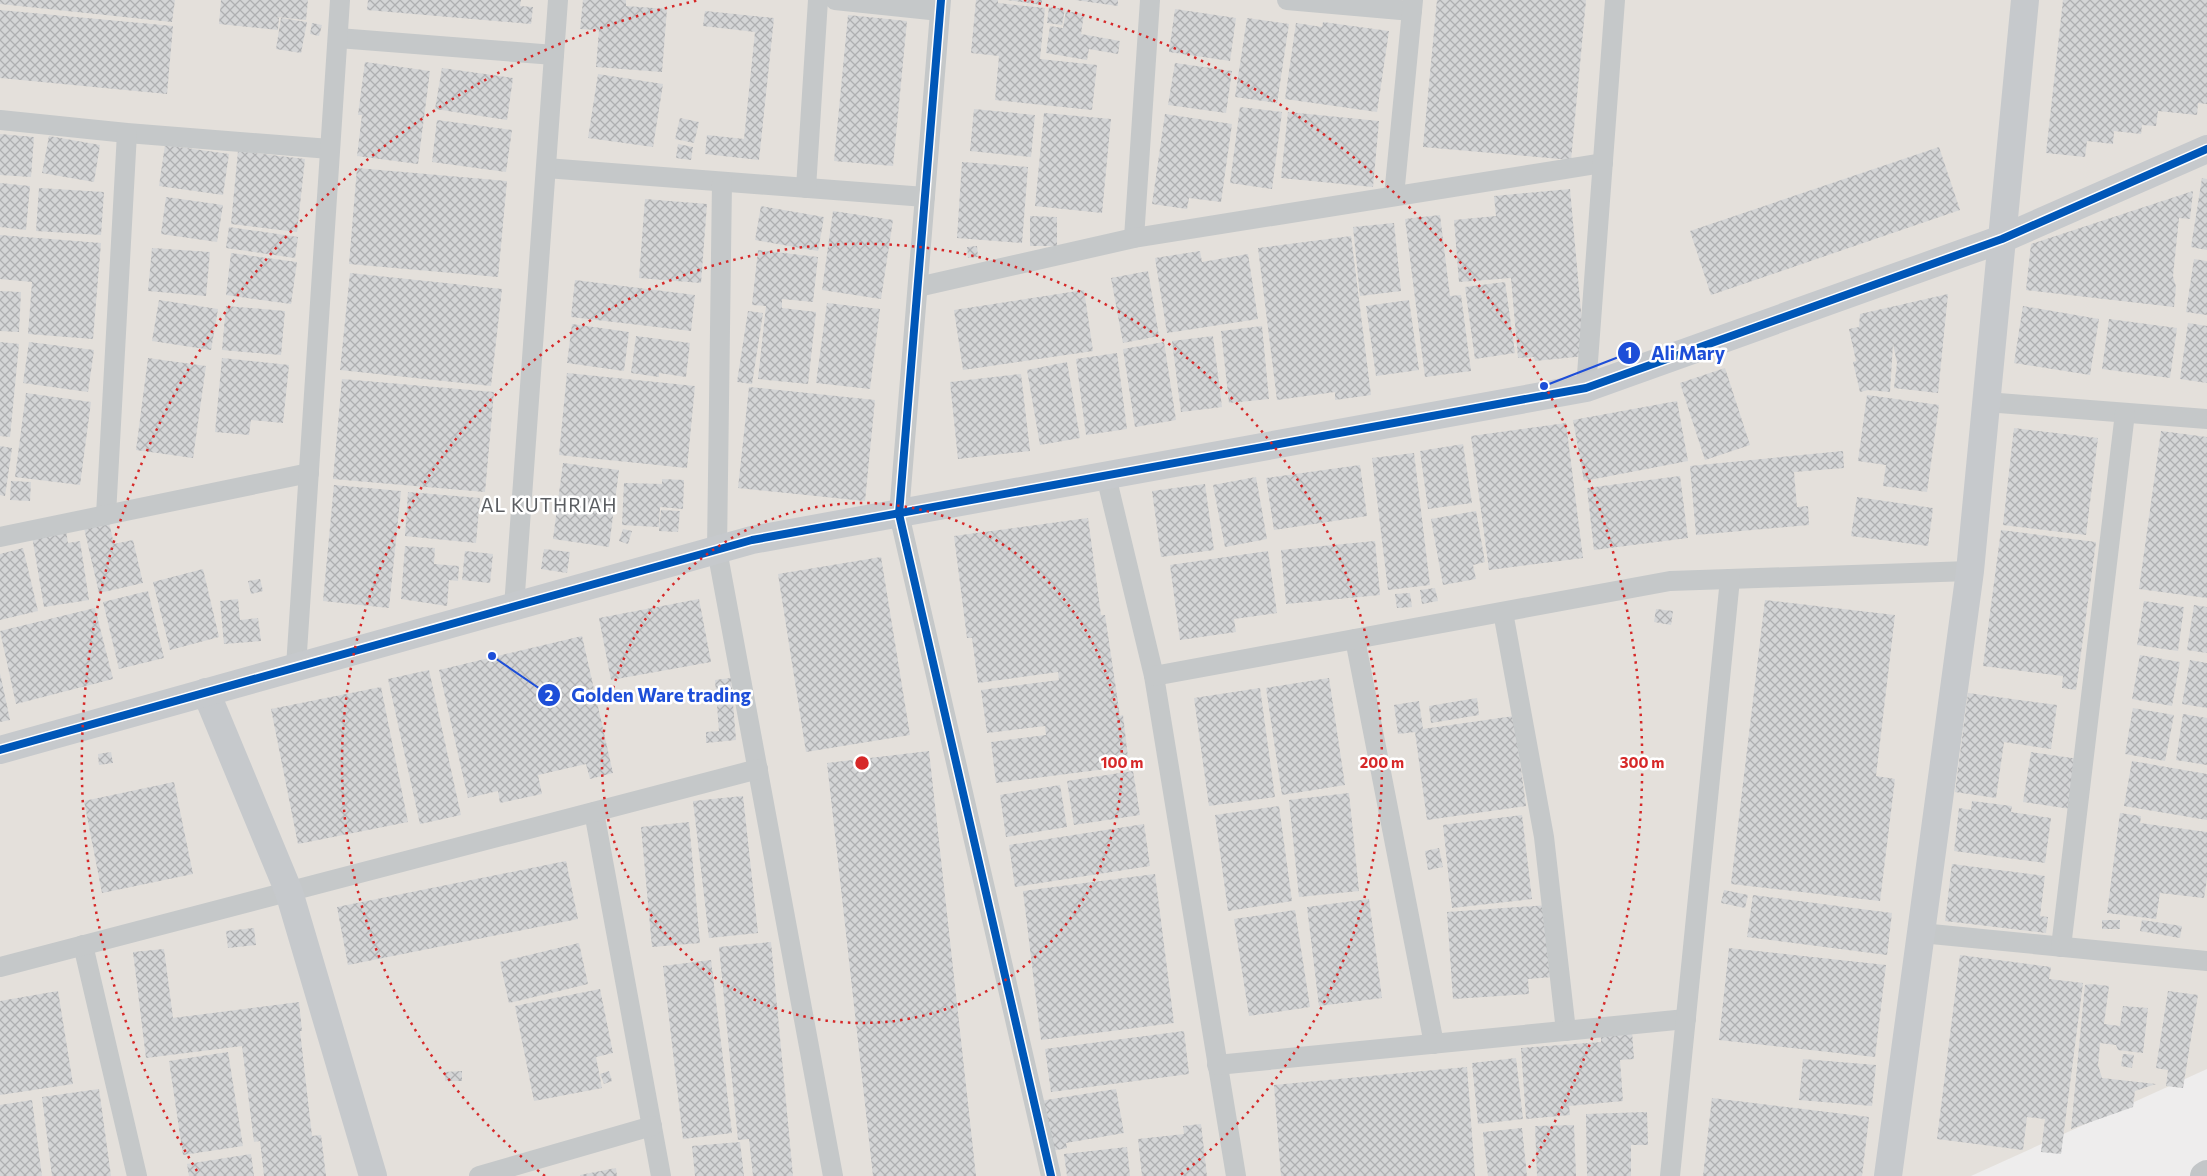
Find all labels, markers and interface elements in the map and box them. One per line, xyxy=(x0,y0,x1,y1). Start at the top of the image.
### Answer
callout: Ali Mary xyxy=(1616,336,1735,370)
text: Ali Mary xyxy=(1651,341,1726,364)
text: 1 xyxy=(1626,343,1632,361)
district label: AL KUTHRIAH xyxy=(480,493,618,516)
callout: Golden Ware trading xyxy=(536,678,761,712)
text: Golden Ware trading xyxy=(571,683,751,706)
text: 2 xyxy=(545,686,553,704)
text: 100 m xyxy=(1101,753,1143,771)
text: 200 m xyxy=(1360,753,1404,771)
text: 300 m xyxy=(1620,753,1664,771)
centre of rings xyxy=(853,754,871,772)

